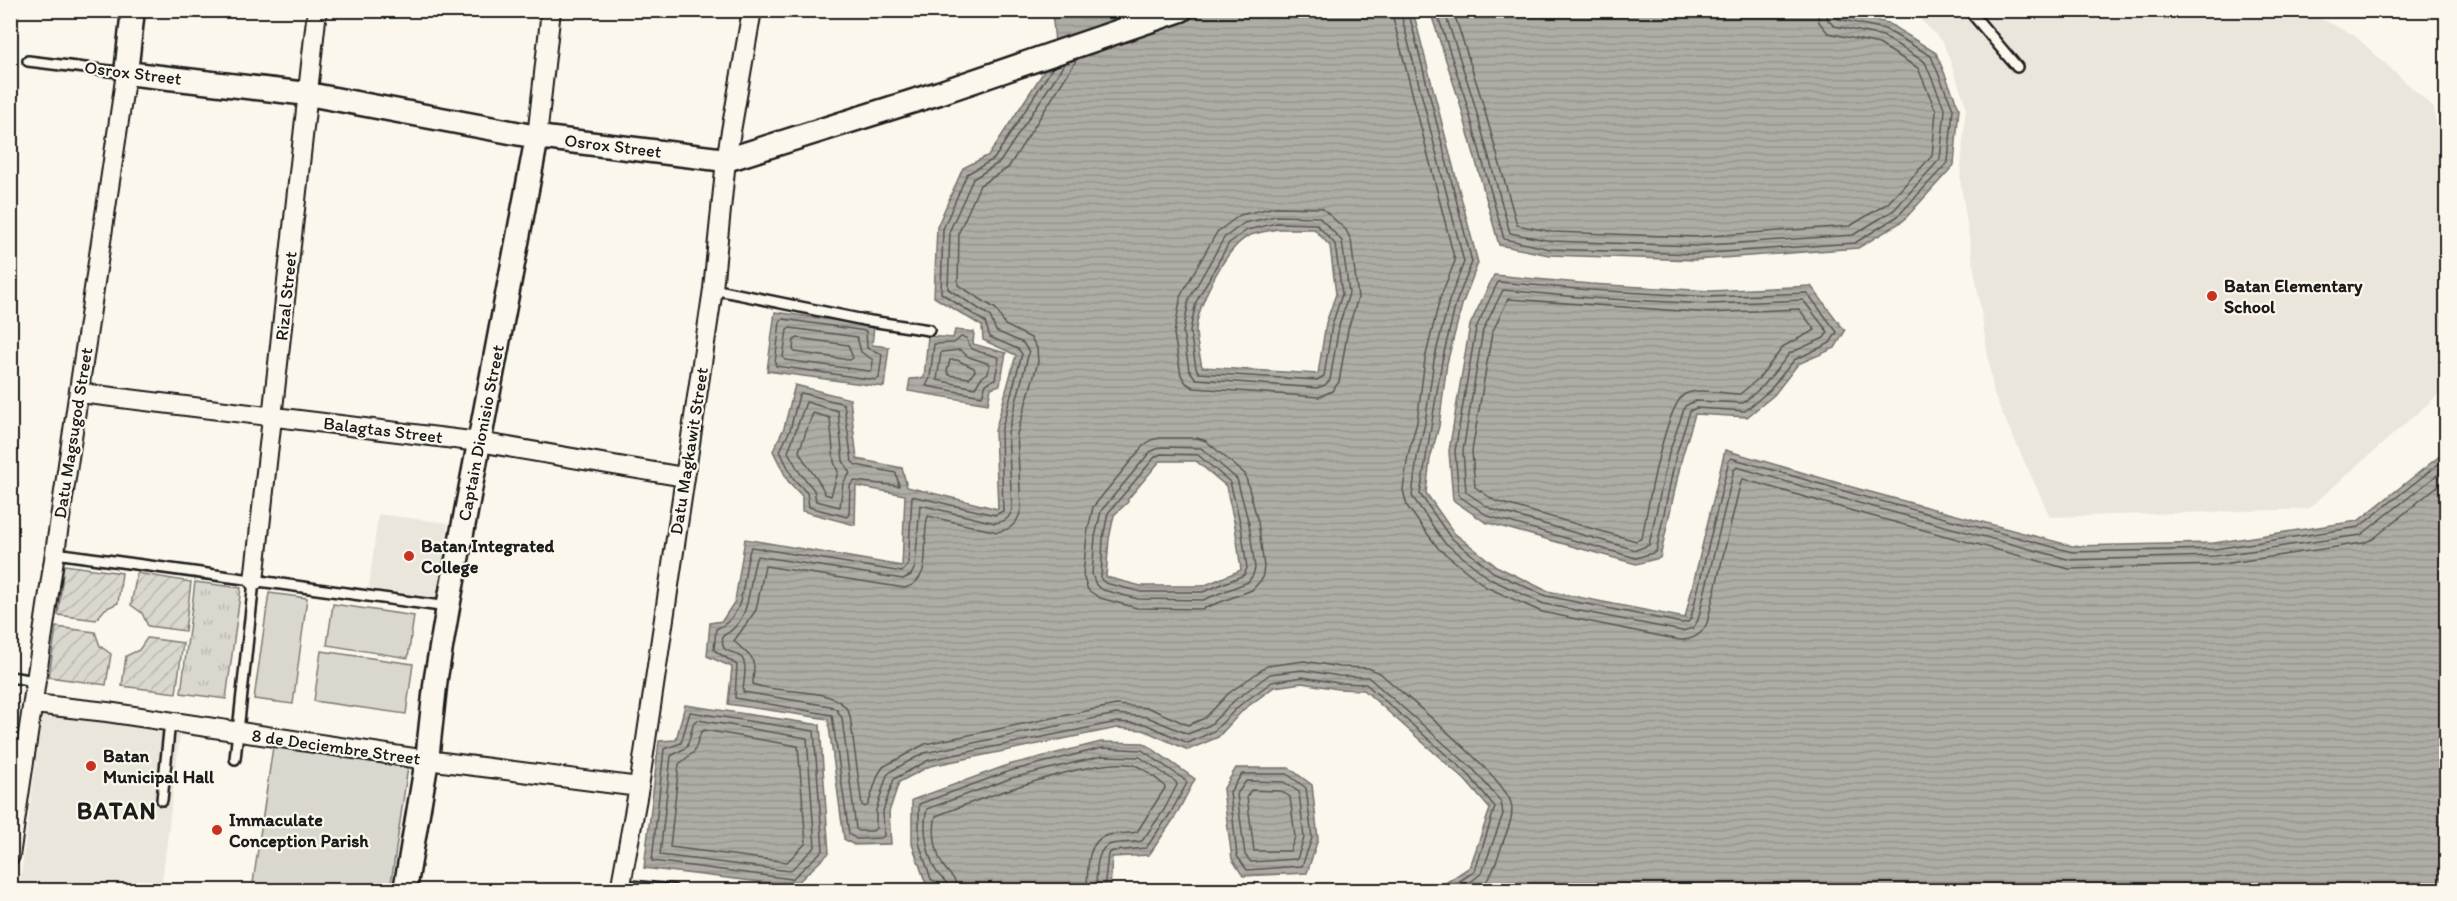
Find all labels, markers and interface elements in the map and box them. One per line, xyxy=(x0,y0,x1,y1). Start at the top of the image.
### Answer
street label: Osrox Street xyxy=(83,56,183,90)
street label: Osrox Street xyxy=(563,129,663,163)
street label: Rizal Street xyxy=(270,250,302,342)
place label: Batan Elementary School xyxy=(2224,275,2363,318)
marker: Batan Elementary School xyxy=(2205,289,2219,303)
street label: Captain Dionisio Street xyxy=(453,343,509,523)
street label: Datu Magsugod Street xyxy=(49,346,97,520)
street label: Datu Magkawit Street xyxy=(665,365,713,536)
street label: Balagtas Street xyxy=(322,412,444,448)
place label: Batan Integrated College xyxy=(421,535,554,578)
marker: Batan Integrated College xyxy=(402,549,416,563)
street label: 8 de Deciembre Street xyxy=(250,724,422,770)
place label: Batan Municipal Hall xyxy=(103,745,215,788)
marker: Batan Municipal Hall xyxy=(84,759,98,773)
district label: BATAN xyxy=(77,796,157,825)
place label: Immaculate Conception Parish xyxy=(229,809,369,852)
marker: Immaculate Conception Parish xyxy=(210,823,224,837)

